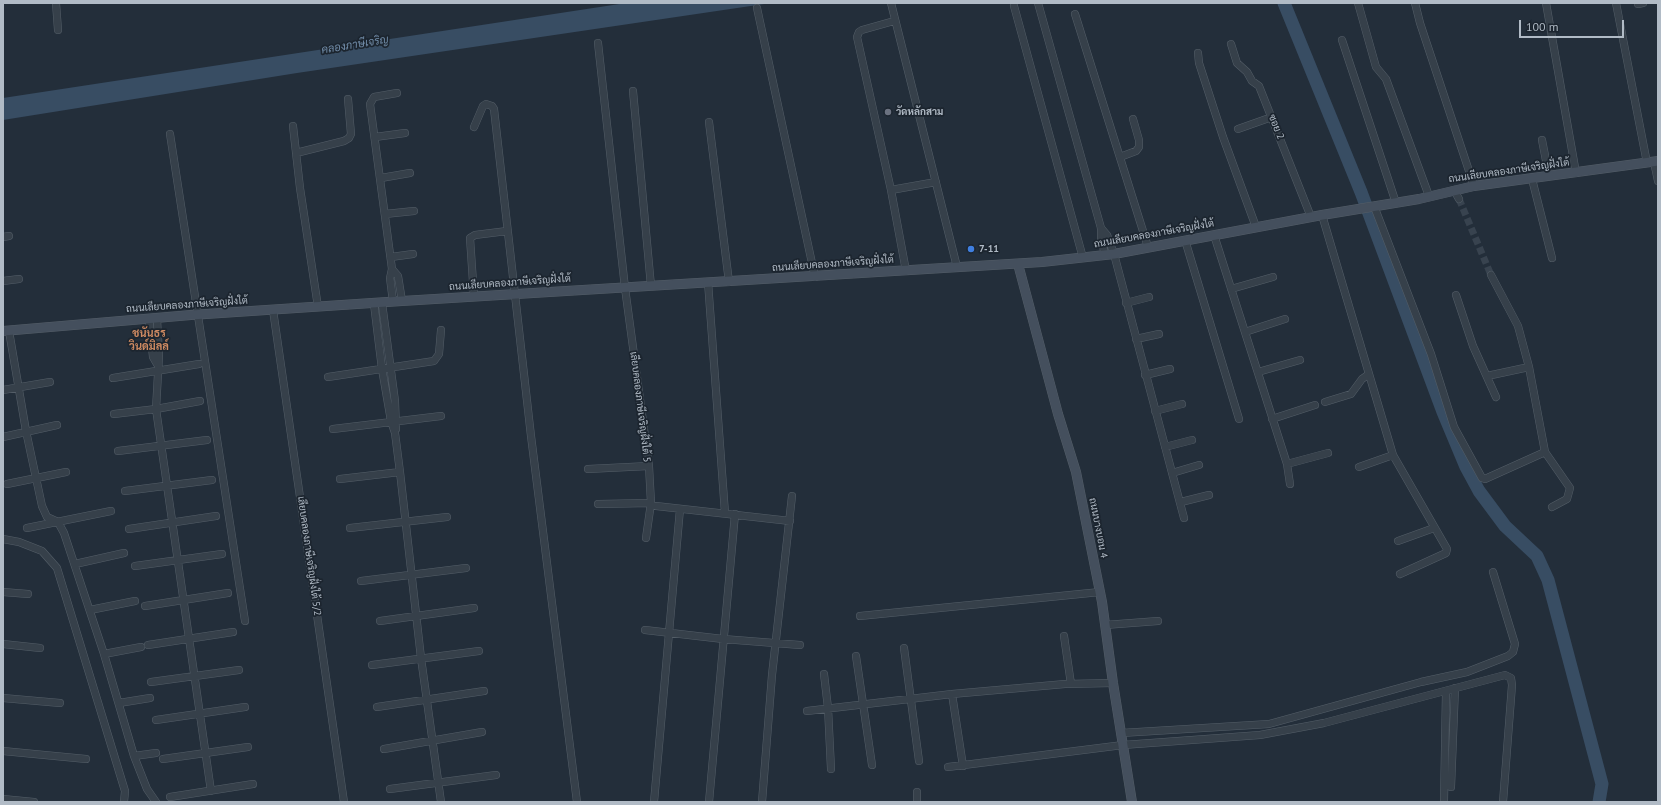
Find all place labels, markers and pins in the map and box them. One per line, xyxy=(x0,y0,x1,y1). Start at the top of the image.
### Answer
place label: วัดหลักสาม xyxy=(896,106,943,118)
marker: วัดหลักสาม xyxy=(883,107,893,117)
place label: 7-11 xyxy=(979,243,999,255)
marker: 7-11 xyxy=(966,244,976,254)

